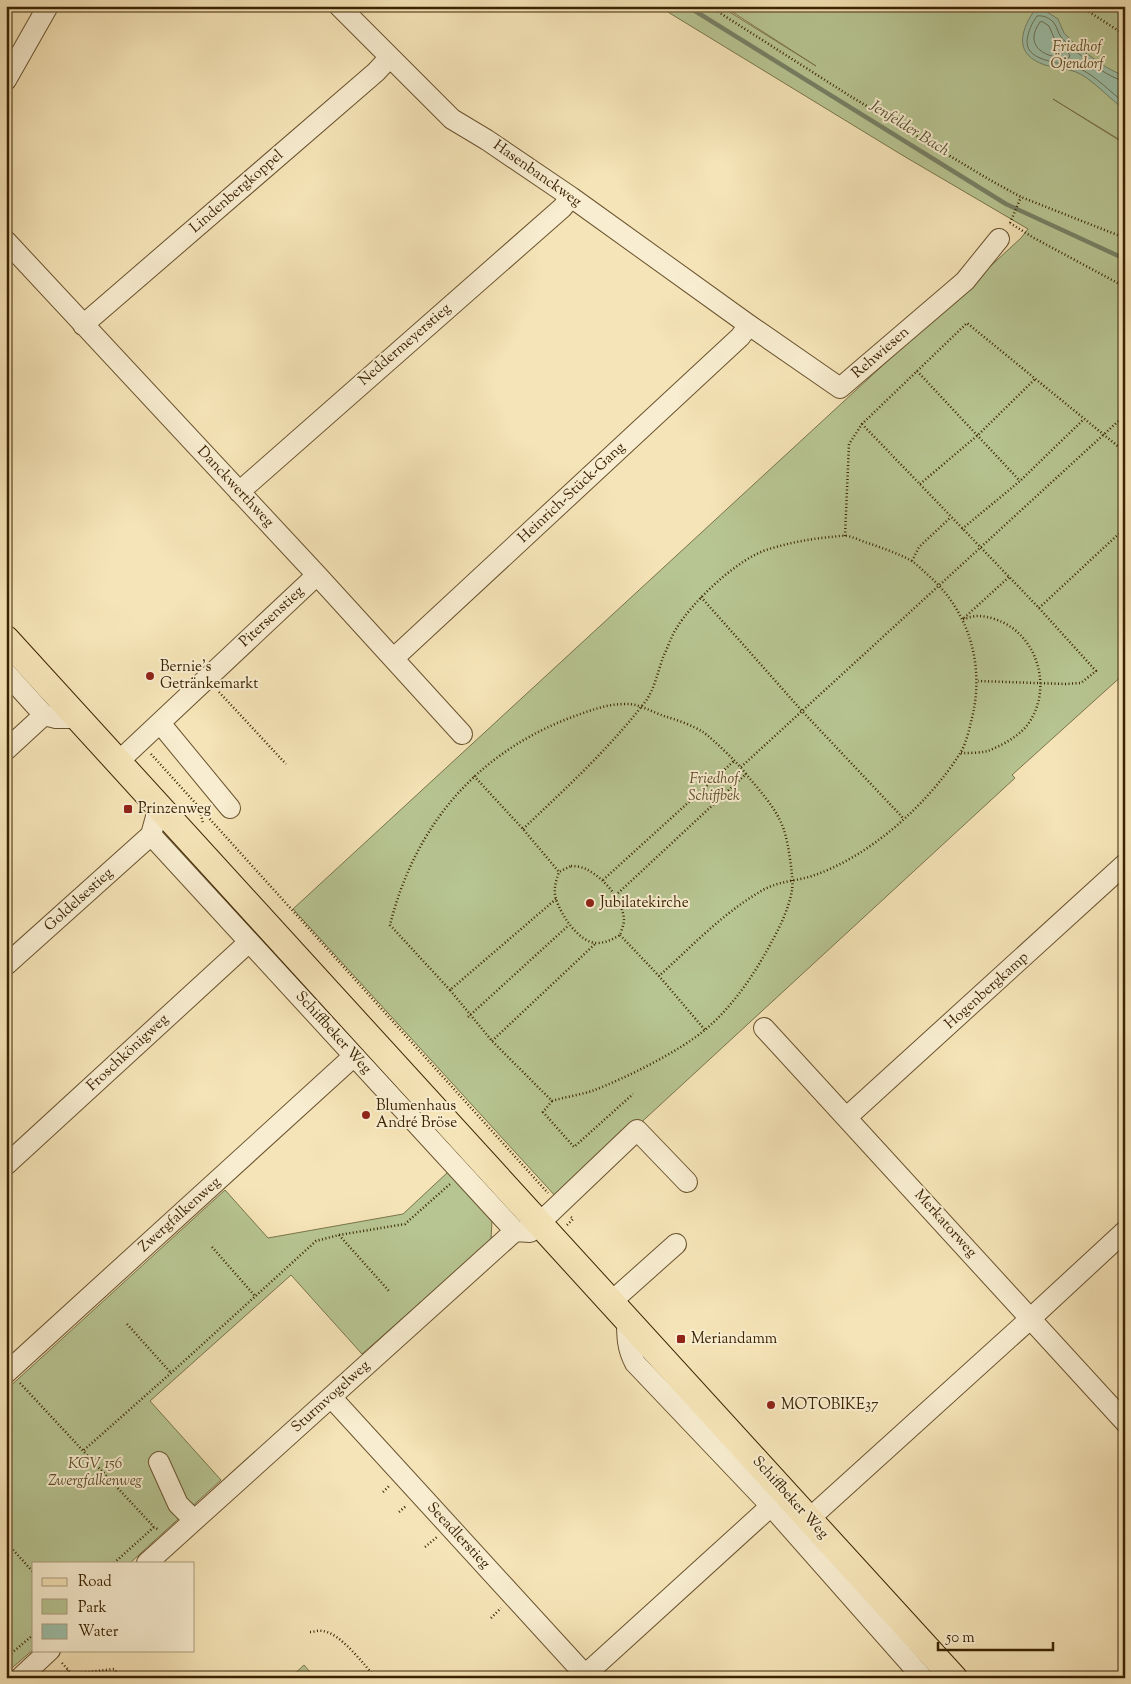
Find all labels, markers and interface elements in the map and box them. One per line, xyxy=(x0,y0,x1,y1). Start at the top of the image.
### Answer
park label: Friedhof Öjendorf xyxy=(1050,37,1105,75)
water label: Jenfelder Bach xyxy=(864,95,954,163)
street label: Hasenbanckweg xyxy=(488,136,586,212)
street label: Lindenbergkoppel xyxy=(186,145,288,239)
street label: Neddermeyerstieg xyxy=(354,299,456,391)
street label: Rehwiesen xyxy=(848,322,914,384)
street label: Heinrich-Stück-Gang xyxy=(514,438,630,548)
street label: Danckwerthweg xyxy=(192,442,278,532)
street label: Pitersenstieg xyxy=(235,582,309,652)
place label: Bernie's Getränkemarkt xyxy=(160,657,258,695)
marker: Bernie's Getränkemarkt xyxy=(144,670,156,682)
park label: Friedhof Schiffbek xyxy=(688,769,740,807)
place label: Prinzenweg xyxy=(138,799,211,820)
marker: Prinzenweg xyxy=(122,803,134,815)
street label: Goldelsestieg xyxy=(40,863,118,937)
place label: Jubilatekirche xyxy=(599,893,689,914)
marker: Jubilatekirche xyxy=(584,897,596,909)
street label: Hogenbergkamp xyxy=(940,947,1034,1035)
street label: Schiffbeker Weg xyxy=(290,987,376,1079)
street label: Froschkönigweg xyxy=(82,1010,174,1096)
place label: Blumenhaus André Bröse xyxy=(376,1096,457,1134)
marker: Blumenhaus André Bröse xyxy=(360,1109,372,1121)
street label: Zwergfalkenweg xyxy=(134,1172,226,1258)
street label: Merkatorweg xyxy=(909,1185,981,1263)
place label: Meriandamm xyxy=(691,1329,778,1350)
marker: Meriandamm xyxy=(675,1333,687,1345)
street label: Sturmvogelweg xyxy=(287,1356,375,1438)
place label: MOTOBIKE37 xyxy=(781,1395,879,1416)
marker: MOTOBIKE37 xyxy=(765,1399,777,1411)
street label: Schiffbeker Weg xyxy=(747,1452,833,1544)
park label: KGV 156 Zwergfalkenweg xyxy=(48,1454,143,1492)
street label: Seeadlerstieg xyxy=(422,1498,494,1574)
legend xyxy=(32,1562,195,1652)
text: Road xyxy=(78,1572,112,1593)
text: Park xyxy=(78,1598,107,1619)
scale bar xyxy=(938,1619,1054,1651)
text: Water xyxy=(78,1622,119,1643)
text: 50 m xyxy=(945,1628,975,1649)

